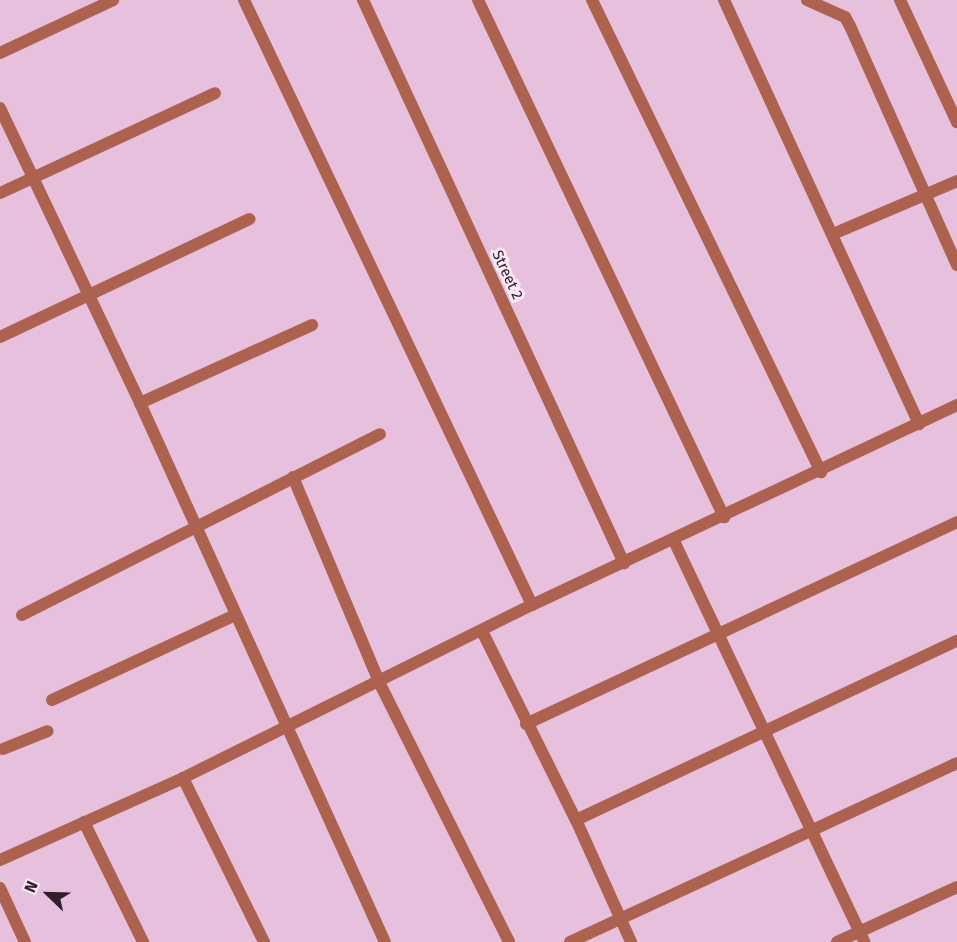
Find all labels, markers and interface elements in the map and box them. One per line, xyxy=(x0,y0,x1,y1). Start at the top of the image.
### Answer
street label: Street 2 xyxy=(488,248,526,302)
north arrow xyxy=(18,864,78,924)
text: N xyxy=(20,878,42,895)

